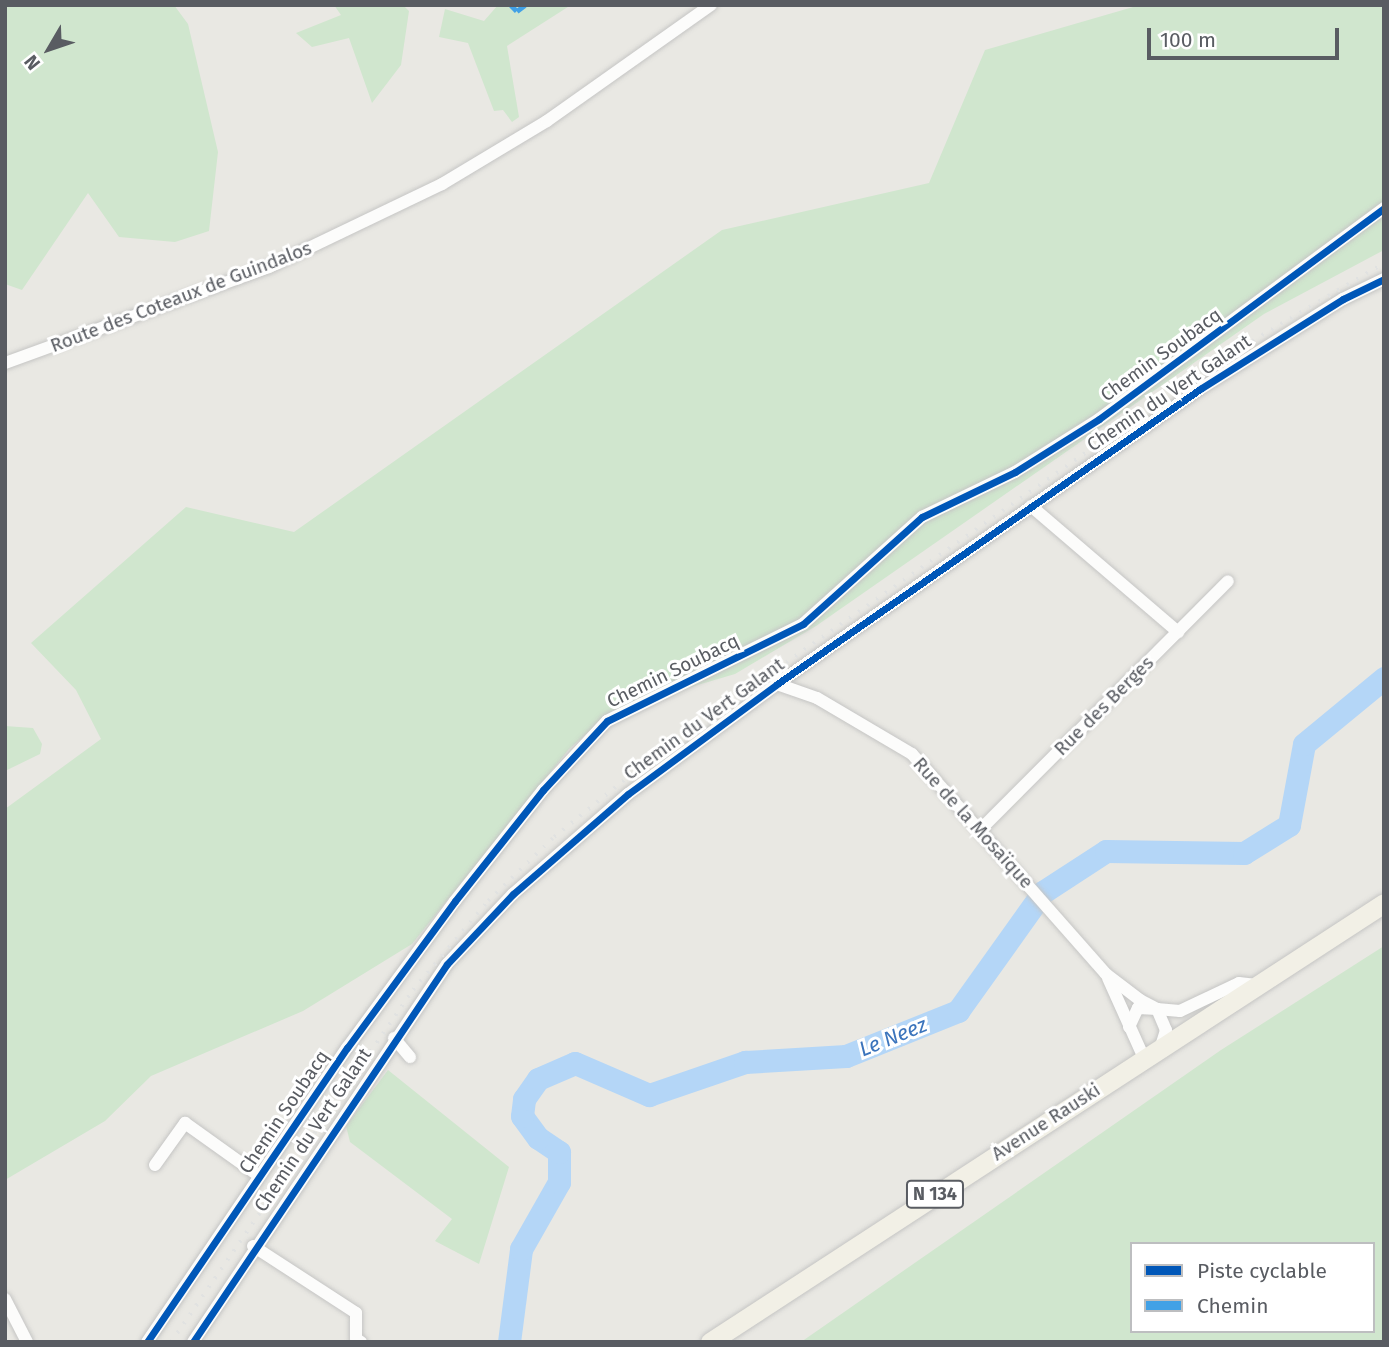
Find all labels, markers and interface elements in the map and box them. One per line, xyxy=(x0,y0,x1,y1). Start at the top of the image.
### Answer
north arrow xyxy=(14,14,84,84)
scale bar xyxy=(1151,14,1344,58)
text: 100 m xyxy=(1160,27,1216,53)
text: N xyxy=(19,50,45,75)
street label: Route des Coteaux de Guindalos xyxy=(47,237,315,357)
street label: Chemin Soubacq xyxy=(1096,304,1226,406)
street label: Chemin du Vert Galant xyxy=(1083,330,1255,456)
street label: Chemin Soubacq xyxy=(603,629,743,713)
street label: Rue des Berges xyxy=(1050,652,1158,760)
street label: Chemin du Vert Galant xyxy=(619,653,789,785)
street label: Rue de la Mosaïque xyxy=(908,753,1038,893)
water label: Le Neez xyxy=(855,1012,931,1062)
street label: Chemin du Vert Galant xyxy=(250,1044,376,1216)
street label: Chemin Soubacq xyxy=(234,1046,334,1178)
street label: Avenue Rauski xyxy=(987,1078,1105,1166)
road number: N 134 xyxy=(905,1180,965,1209)
legend xyxy=(1130,1242,1375,1333)
text: Piste cyclable xyxy=(1197,1258,1327,1284)
text: Chemin xyxy=(1197,1293,1269,1319)

